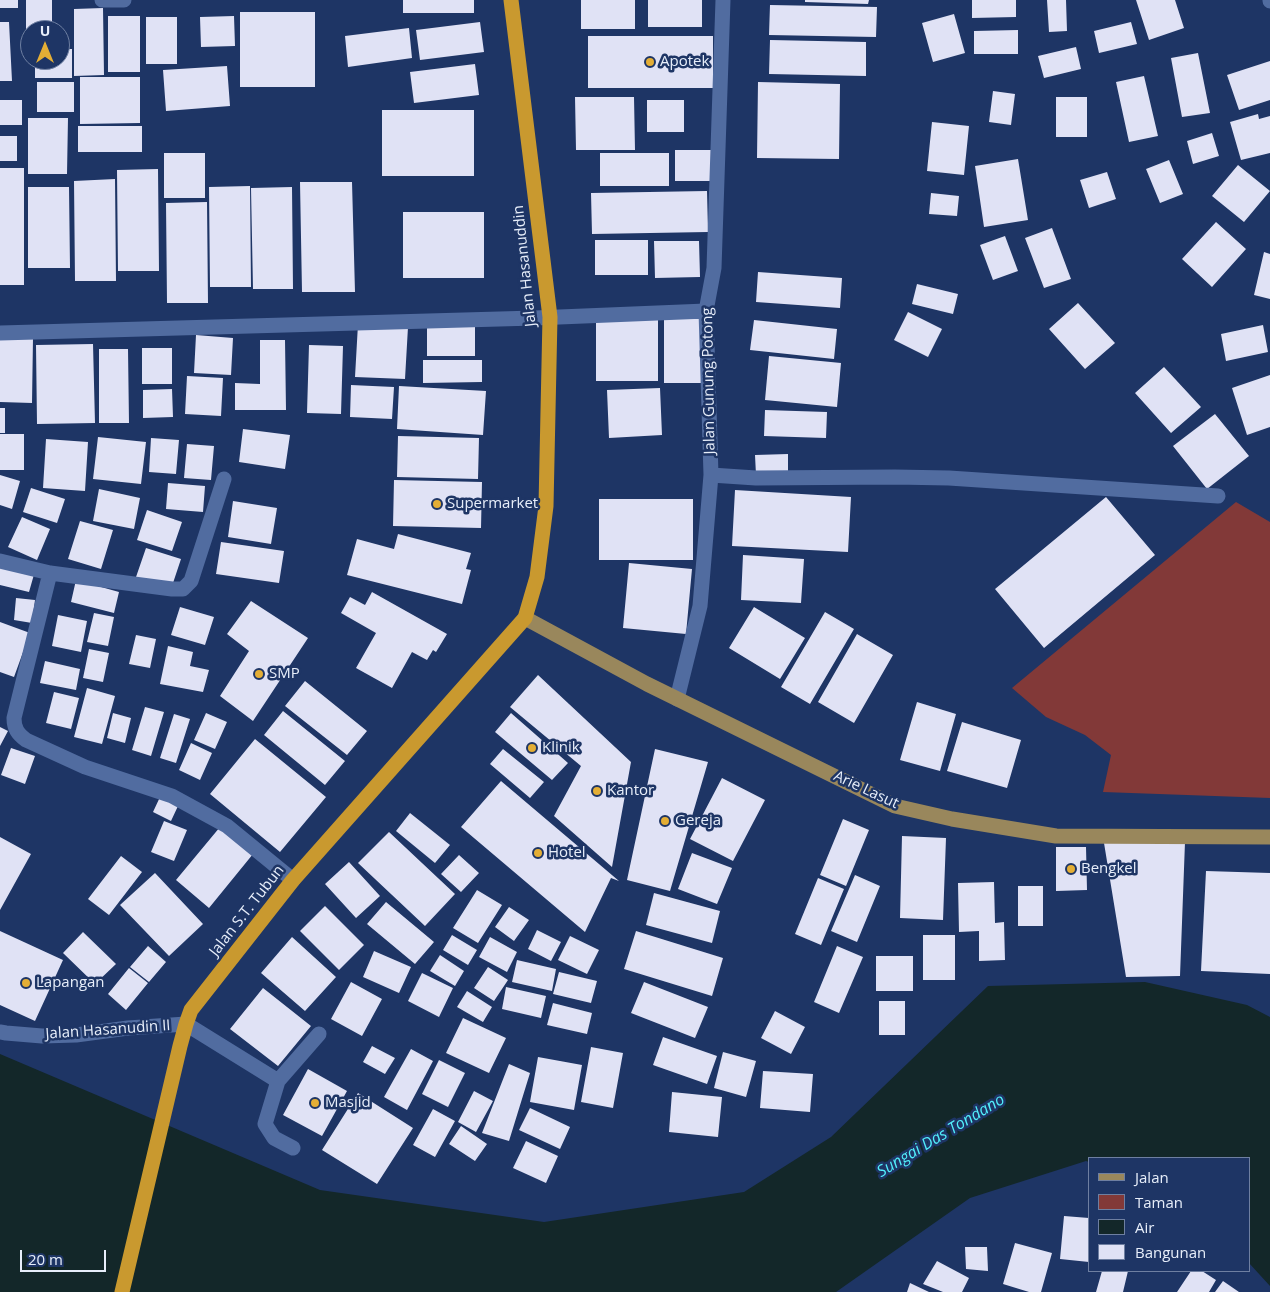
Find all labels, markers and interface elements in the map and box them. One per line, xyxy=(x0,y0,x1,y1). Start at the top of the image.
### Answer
north arrow xyxy=(20,20,70,70)
text: U xyxy=(40,21,50,40)
place label: Apotek xyxy=(660,53,709,71)
marker: Apotek xyxy=(644,56,656,68)
street label: Jalan Hasanuddin xyxy=(510,204,540,328)
street label: Jalan Gunung Potong xyxy=(699,307,719,455)
place label: Supermarket xyxy=(447,495,538,513)
marker: Supermarket xyxy=(431,498,443,510)
place label: SMP xyxy=(269,665,300,683)
marker: SMP xyxy=(253,668,265,680)
place label: Klinik xyxy=(542,739,580,757)
marker: Klinik xyxy=(526,742,538,754)
street label: Arie Lasut xyxy=(831,767,901,813)
place label: Kantor xyxy=(607,782,654,800)
marker: Kantor xyxy=(591,785,603,797)
place label: Gereja xyxy=(675,812,721,830)
marker: Gereja xyxy=(659,815,671,827)
place label: Hotel xyxy=(548,844,586,862)
marker: Hotel xyxy=(532,847,544,859)
place label: Bengkel xyxy=(1081,860,1137,878)
street label: Jalan S.T. Tubun xyxy=(206,862,288,960)
marker: Bengkel xyxy=(1065,863,1077,875)
place label: Lapangan xyxy=(36,974,105,992)
marker: Lapangan xyxy=(20,977,32,989)
street label: Jalan Hasanudin II xyxy=(45,1017,171,1043)
water label: Sungai Das Tondano xyxy=(874,1090,1008,1182)
place label: Masjid xyxy=(325,1094,371,1112)
marker: Masjid xyxy=(309,1097,321,1109)
legend xyxy=(1088,1157,1250,1272)
text: Jalan xyxy=(1135,1167,1169,1187)
text: Taman xyxy=(1135,1192,1183,1212)
text: Air xyxy=(1135,1217,1154,1237)
scale bar xyxy=(22,1240,109,1272)
text: Bangunan xyxy=(1135,1242,1206,1262)
text: 20 m xyxy=(28,1249,63,1269)

